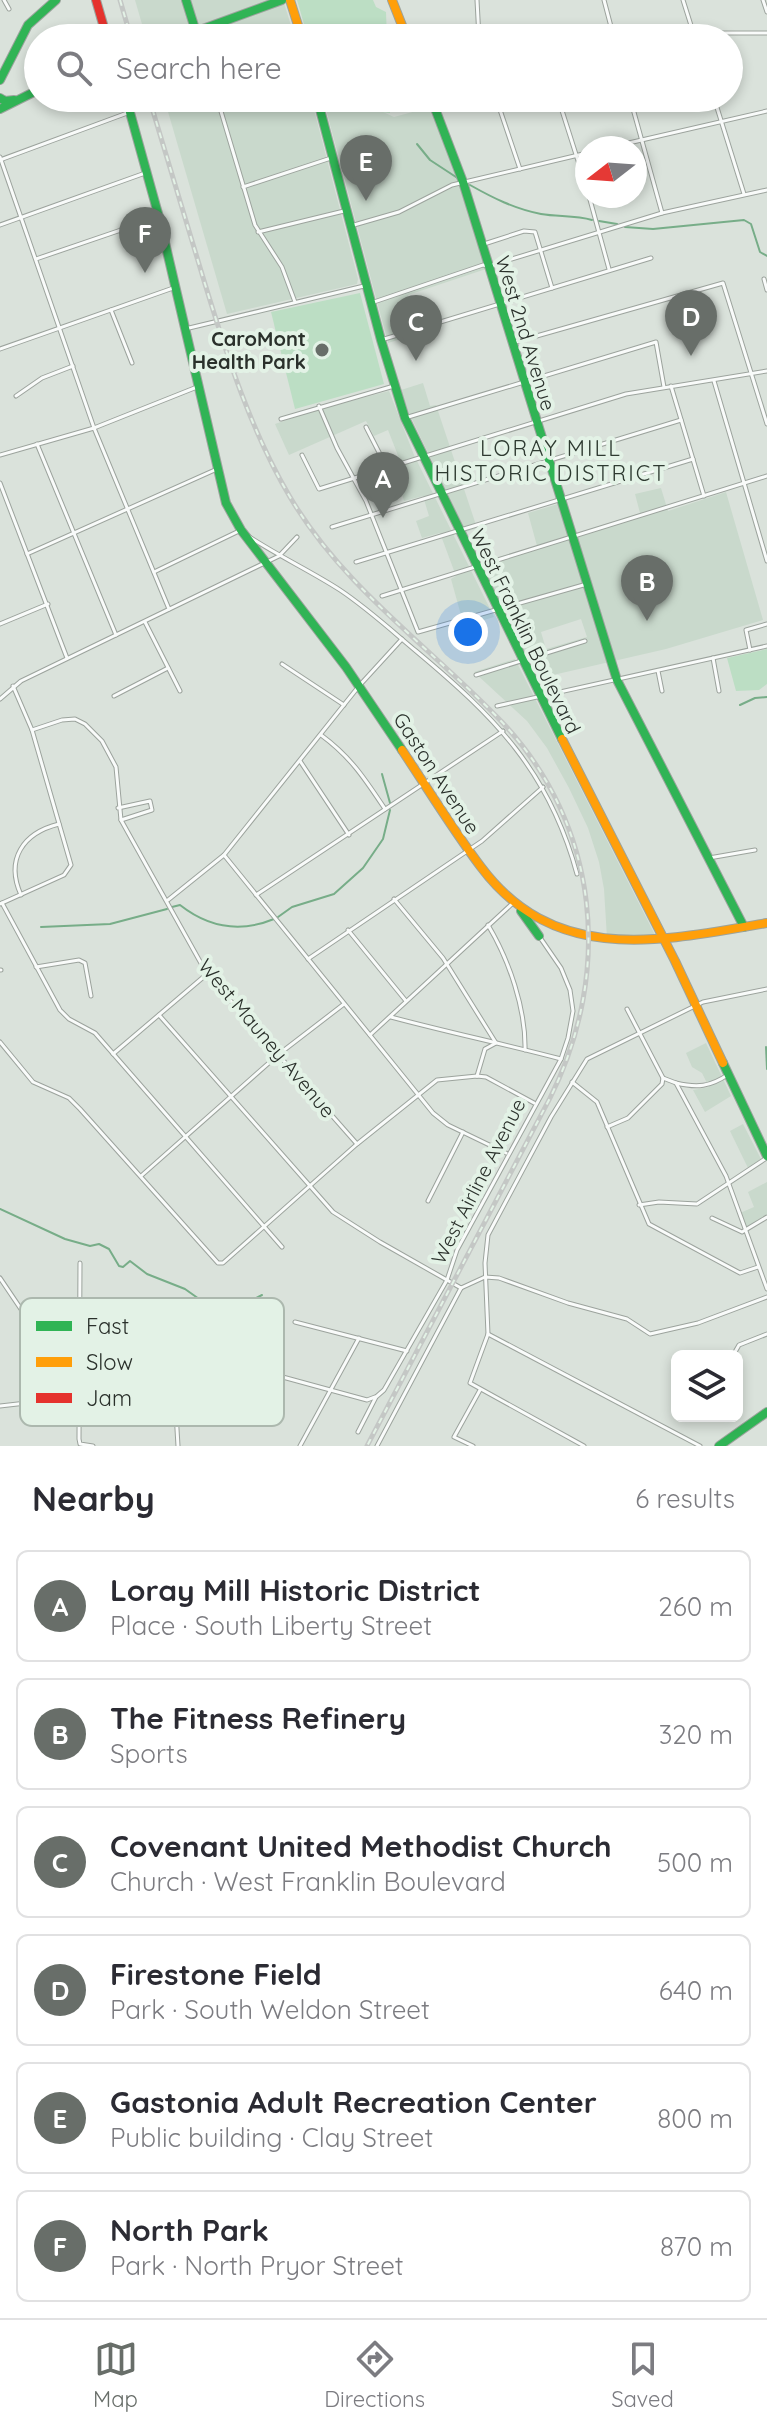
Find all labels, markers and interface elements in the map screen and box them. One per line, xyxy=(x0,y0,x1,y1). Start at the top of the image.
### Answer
search box xyxy=(24,24,743,112)
icon: search xyxy=(52,46,96,90)
text: Search here xyxy=(116,49,282,87)
pin: E xyxy=(340,135,392,201)
north arrow xyxy=(575,136,647,208)
pin: F xyxy=(119,207,171,273)
street label: West 2nd Avenue xyxy=(491,253,561,413)
pin: D xyxy=(665,290,717,356)
pin: C xyxy=(390,295,442,361)
place label: CaroMont Health Park xyxy=(192,326,306,374)
marker: CaroMont Health Park xyxy=(313,341,331,359)
district label: LORAY MILL HISTORIC DISTRICT xyxy=(435,434,667,487)
pin: A xyxy=(357,452,409,518)
street label: West Franklin Boulevard xyxy=(465,524,587,738)
pin: B xyxy=(621,555,673,621)
your location xyxy=(448,612,488,652)
street label: Gaston Avenue xyxy=(388,708,486,838)
street label: West Mauney Avenue xyxy=(193,953,341,1123)
street label: West Airline Avenue xyxy=(425,1094,531,1268)
legend xyxy=(20,1298,284,1426)
text: Fast xyxy=(86,1312,129,1340)
text: Slow xyxy=(86,1348,133,1376)
map controls xyxy=(671,1350,743,1422)
button: layers xyxy=(671,1350,743,1422)
text: Jam xyxy=(86,1384,132,1412)
text: Nearby xyxy=(32,1477,155,1520)
text: 6 results xyxy=(635,1482,735,1515)
text: Loray Mill Historic District xyxy=(110,1571,481,1609)
text: A xyxy=(52,1590,68,1623)
text: 260 m xyxy=(658,1590,733,1623)
text: Place · South Liberty Street xyxy=(110,1609,432,1642)
text: The Fitness Refinery xyxy=(110,1699,406,1737)
text: B xyxy=(51,1718,69,1751)
text: 320 m xyxy=(659,1718,733,1751)
text: Sports xyxy=(110,1737,188,1770)
text: Covenant United Methodist Church xyxy=(110,1827,612,1865)
text: C xyxy=(52,1846,68,1879)
text: 500 m xyxy=(657,1846,733,1879)
text: Church · West Franklin Boulevard xyxy=(110,1865,506,1898)
text: Firestone Field xyxy=(110,1955,322,1993)
text: D xyxy=(51,1974,69,2007)
text: 640 m xyxy=(659,1974,733,2007)
text: Park · South Weldon Street xyxy=(110,1993,430,2026)
text: Gastonia Adult Recreation Center xyxy=(110,2083,597,2121)
text: E xyxy=(53,2102,67,2135)
text: 800 m xyxy=(657,2102,733,2135)
text: Public building · Clay Street xyxy=(110,2121,433,2154)
text: North Park xyxy=(110,2211,269,2249)
text: F xyxy=(53,2230,67,2263)
text: 870 m xyxy=(660,2230,733,2263)
text: Park · North Pryor Street xyxy=(110,2249,404,2282)
tab: Map xyxy=(93,2337,138,2413)
tab: Directions xyxy=(324,2337,425,2413)
tab: Saved xyxy=(611,2337,674,2413)

